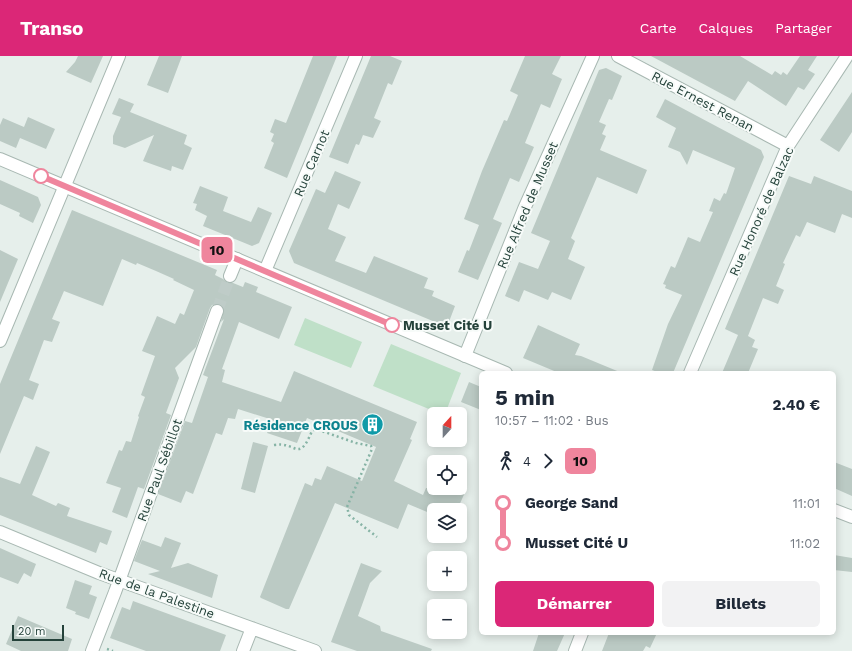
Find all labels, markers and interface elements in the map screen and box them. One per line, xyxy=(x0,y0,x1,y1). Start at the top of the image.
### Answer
text: Transo xyxy=(20,17,84,40)
text: Carte xyxy=(640,20,677,36)
text: Calques xyxy=(699,20,753,36)
text: Partager xyxy=(775,20,832,36)
street label: Rue Ernest Renan xyxy=(649,68,756,135)
street label: Rue Carnot xyxy=(291,127,332,199)
street label: Rue Alfred de Musset xyxy=(494,139,561,271)
street label: Rue Honoré de Balzac xyxy=(726,144,797,278)
unlabelled marker xyxy=(33,168,49,184)
line badge: 10 xyxy=(199,237,235,263)
text: 10 xyxy=(209,242,225,258)
marker: Musset Cité U xyxy=(384,317,400,333)
place label: Musset Cité U xyxy=(403,318,492,333)
text: 5 min xyxy=(495,385,555,410)
text: 2.40 € xyxy=(773,396,820,414)
north arrow xyxy=(427,407,467,447)
map controls xyxy=(427,407,467,639)
building icon: Résidence CROUS xyxy=(360,412,386,438)
text: 10:57 – 11:02 · Bus xyxy=(495,413,609,428)
street label: Rue Paul Sébillot xyxy=(134,416,185,524)
place label: Résidence CROUS xyxy=(244,418,359,433)
icon: walk xyxy=(495,450,517,472)
icon: forward xyxy=(537,450,559,472)
text: 10 xyxy=(573,453,588,469)
text: 4 xyxy=(523,454,531,469)
button: locate xyxy=(427,455,467,495)
text: George Sand xyxy=(525,494,618,512)
text: 11:01 xyxy=(793,496,820,511)
button: layers xyxy=(427,503,467,543)
text: Musset Cité U xyxy=(525,534,628,552)
text: 11:02 xyxy=(790,536,820,551)
button: + xyxy=(427,551,467,591)
street label: Rue de la Palestine xyxy=(97,566,217,621)
button: Démarrer xyxy=(495,581,654,627)
button: Billets xyxy=(662,581,820,627)
button: − xyxy=(427,599,467,639)
scale bar xyxy=(12,623,64,642)
text: 20 m xyxy=(18,625,46,638)

